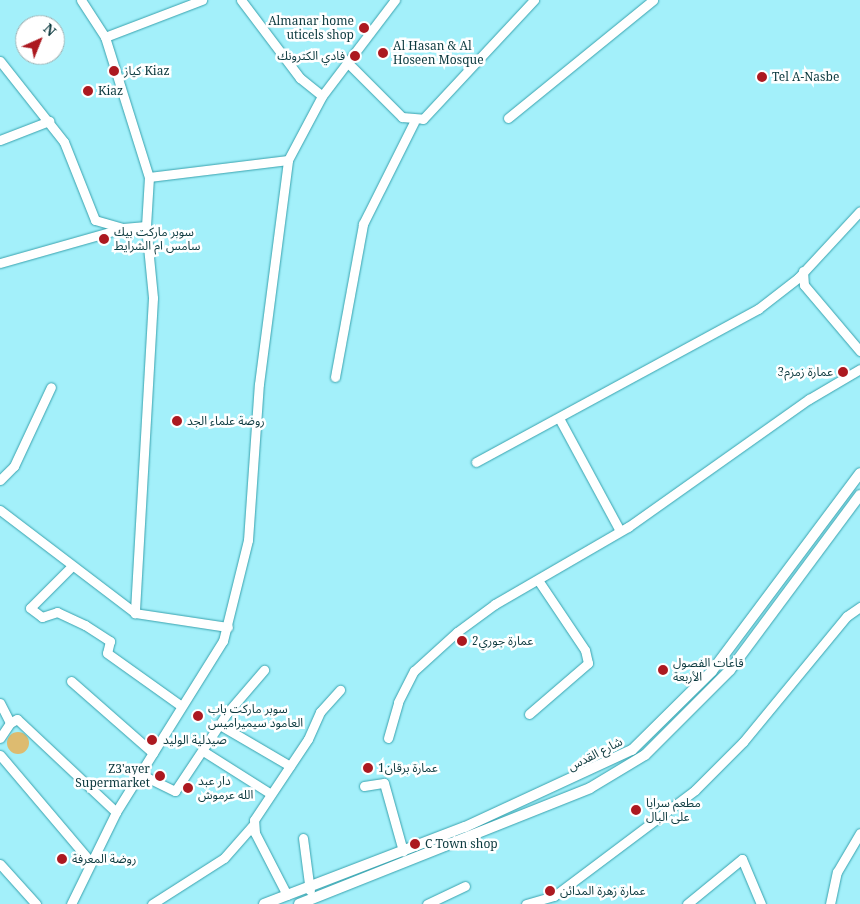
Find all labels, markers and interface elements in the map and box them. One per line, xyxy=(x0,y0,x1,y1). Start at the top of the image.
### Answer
place label: Almanar home uticels shop xyxy=(268,14,354,42)
north arrow xyxy=(15,15,65,65)
text: N xyxy=(39,19,61,40)
marker: Almanar home uticels shop xyxy=(358,22,370,34)
place label: Al Hasan & Al Hoseen Mosque xyxy=(393,39,484,67)
marker: Al Hasan & Al Hoseen Mosque xyxy=(377,47,389,59)
place label: فادي الكترونك xyxy=(277,49,345,63)
marker: فادي الكترونك xyxy=(349,50,361,62)
place label: كياز Kiaz xyxy=(124,64,170,78)
marker: كياز Kiaz xyxy=(108,65,120,77)
place label: Tel A-Nasbe xyxy=(772,70,839,84)
marker: Tel A-Nasbe xyxy=(756,71,768,83)
place label: Kiaz xyxy=(98,84,123,98)
marker: Kiaz xyxy=(82,85,94,97)
place label: سوبر ماركت بيك سامس ام الشرايط xyxy=(114,225,200,253)
marker: سوبر ماركت بيك سامس ام الشرايط xyxy=(98,233,110,245)
place label: عمارة زمزم3 xyxy=(778,365,833,379)
marker: عمارة زمزم3 xyxy=(837,366,849,378)
place label: روضة علماء الجد xyxy=(187,414,265,428)
marker: روضة علماء الجد xyxy=(171,415,183,427)
place label: عمارة جوري2 xyxy=(472,634,533,648)
marker: عمارة جوري2 xyxy=(456,635,468,647)
place label: قاعات الفصول الأربعة xyxy=(673,656,744,684)
marker: قاعات الفصول الأربعة xyxy=(657,664,669,676)
place label: سوبر ماركت باب العامود سيميراميس xyxy=(208,702,303,730)
marker: سوبر ماركت باب العامود سيميراميس xyxy=(192,710,204,722)
marker: صيدلية الوليد xyxy=(145,733,159,747)
place label: صيدلية الوليد xyxy=(163,733,227,747)
street label: شارع القدس xyxy=(565,734,625,774)
place label: 1عمارة برقان xyxy=(378,761,438,775)
place label: Z3'ayer Supermarket xyxy=(75,762,150,790)
marker: 1عمارة برقان xyxy=(362,762,374,774)
marker: Z3'ayer Supermarket xyxy=(154,770,166,782)
place label: دار عبد الله عرموش xyxy=(198,774,253,802)
marker: دار عبد الله عرموش xyxy=(182,782,194,794)
place label: مطعم سرايا على البال xyxy=(646,796,701,824)
marker: مطعم سرايا على البال xyxy=(630,804,642,816)
place label: C Town shop xyxy=(425,837,498,851)
marker: C Town shop xyxy=(409,838,421,850)
place label: روضة المعرفة xyxy=(72,852,136,866)
marker: روضة المعرفة xyxy=(56,853,68,865)
place label: عمارة زهرة المدائن xyxy=(560,884,646,898)
marker: عمارة زهرة المدائن xyxy=(544,885,556,897)

